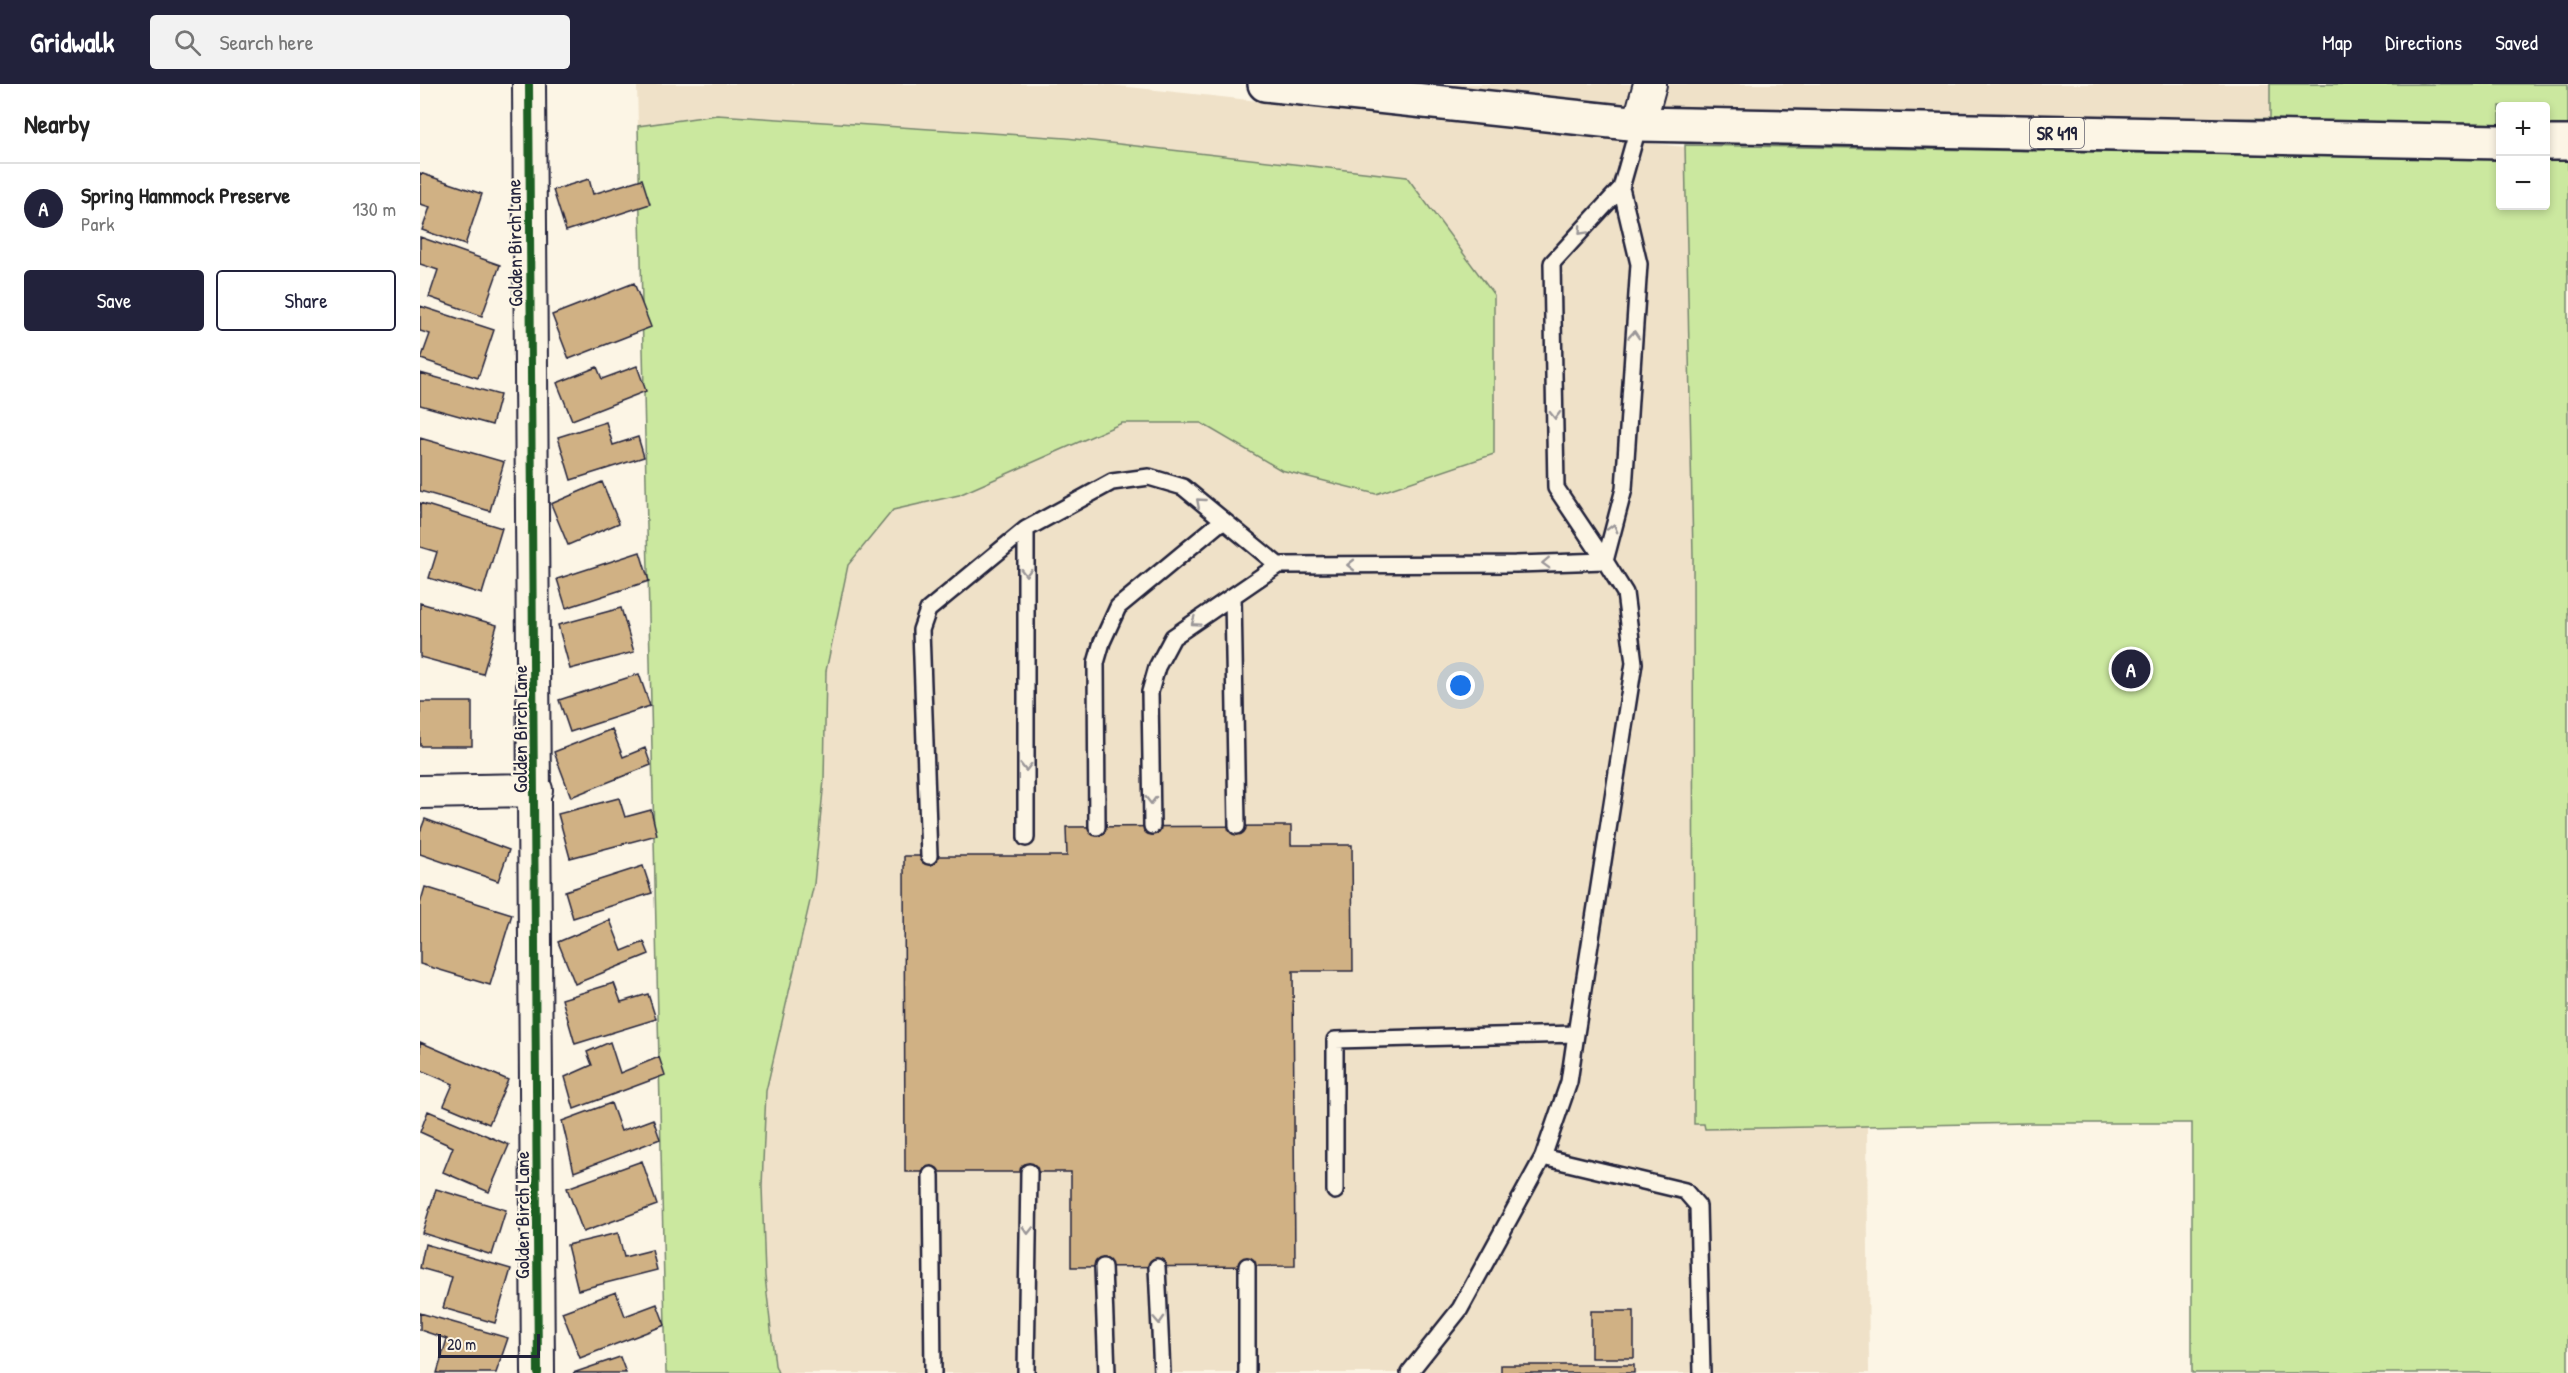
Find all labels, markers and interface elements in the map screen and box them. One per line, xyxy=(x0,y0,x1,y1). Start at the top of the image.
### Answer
search box xyxy=(150,15,570,69)
text: Gridwalk xyxy=(30,23,114,61)
icon: search xyxy=(171,26,204,59)
text: Search here xyxy=(219,27,313,57)
text: Map xyxy=(2322,28,2352,57)
text: Directions xyxy=(2385,28,2462,57)
text: Saved xyxy=(2495,28,2538,57)
map controls xyxy=(2496,102,2550,210)
button: + xyxy=(2496,102,2550,156)
text: Nearby xyxy=(24,106,90,141)
road number: SR 419 xyxy=(2030,118,2084,148)
button: − xyxy=(2496,156,2550,210)
street label: Golden Birch Lane xyxy=(499,179,529,307)
text: Spring Hammock Preserve xyxy=(81,180,290,210)
text: A xyxy=(39,195,48,222)
text: 130 m xyxy=(353,195,396,222)
text: Park xyxy=(81,210,114,237)
one-way arrow xyxy=(1578,224,1589,235)
button: Save xyxy=(24,270,204,331)
button: Share xyxy=(216,270,396,331)
one-way arrow xyxy=(1627,331,1640,340)
one-way arrow xyxy=(1549,410,1561,419)
one-way arrow xyxy=(1196,498,1207,509)
one-way arrow xyxy=(1606,524,1619,534)
one-way arrow xyxy=(1542,557,1551,569)
one-way arrow xyxy=(1347,559,1356,571)
one-way arrow xyxy=(1020,568,1032,577)
one-way arrow xyxy=(1191,615,1202,626)
pin: A xyxy=(2112,646,2150,692)
street label: Golden Birch Lane xyxy=(506,665,533,793)
your location xyxy=(1446,671,1475,700)
one-way arrow xyxy=(1020,763,1032,772)
one-way arrow xyxy=(1145,796,1157,805)
street label: Golden Birch Lane xyxy=(508,1151,535,1279)
one-way arrow xyxy=(1022,1226,1034,1235)
one-way arrow xyxy=(1153,1315,1166,1324)
scale bar xyxy=(438,1331,540,1358)
text: 20 m xyxy=(447,1333,476,1355)

